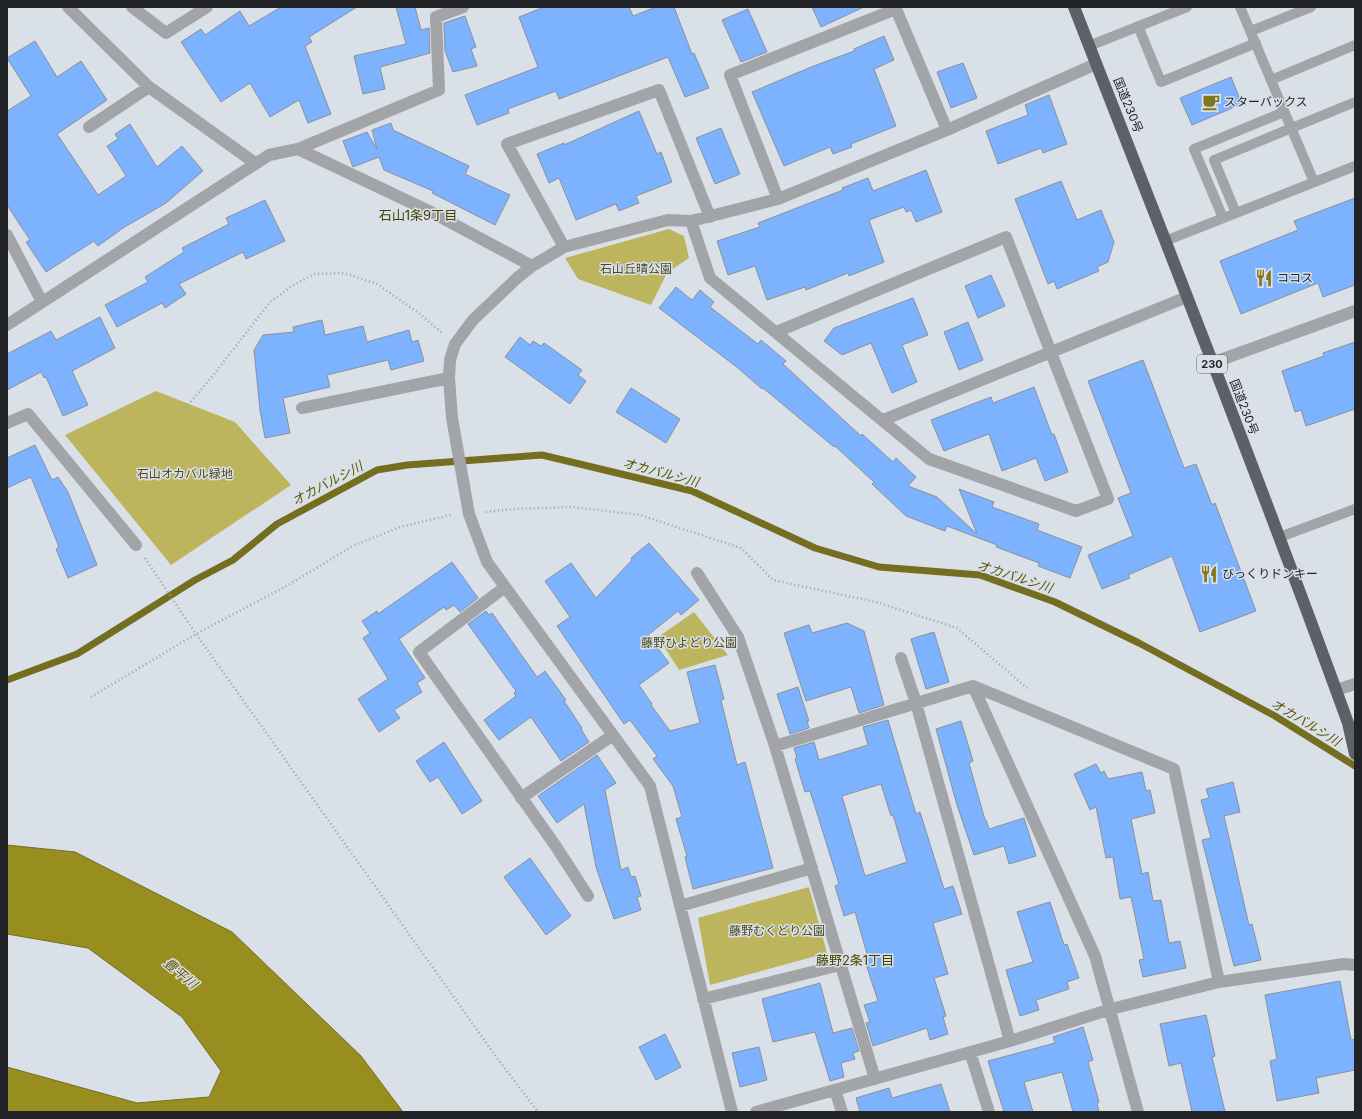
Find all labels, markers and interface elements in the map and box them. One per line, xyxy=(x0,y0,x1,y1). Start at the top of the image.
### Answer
street label: 国道230号 xyxy=(1111,75,1146,135)
cafe icon: スターバックス xyxy=(1201,92,1221,112)
place label: スターバックス xyxy=(1224,94,1308,109)
district label: 石山1条9丁目 xyxy=(379,207,457,223)
park label: 石山丘晴公園 xyxy=(600,261,672,276)
restaurant icon: ココス xyxy=(1254,268,1274,288)
place label: ココス xyxy=(1277,270,1313,285)
road number: 230 xyxy=(1197,355,1227,373)
street label: 国道230号 xyxy=(1227,377,1262,437)
water label: オカバルシ川 xyxy=(621,454,703,490)
water label: オカバルシ川 xyxy=(289,457,367,508)
park label: 石山オカバル緑地 xyxy=(137,466,233,481)
water label: オカバルシ川 xyxy=(975,556,1056,596)
restaurant icon: びっくりドンキー xyxy=(1199,564,1219,584)
place label: びっくりドンキー xyxy=(1222,566,1318,581)
park label: 藤野ひよどり公園 xyxy=(641,635,737,650)
water label: オカバルシ川 xyxy=(1268,695,1345,750)
park label: 藤野むくどり公園 xyxy=(729,923,825,938)
district label: 藤野2条1丁目 xyxy=(816,952,894,968)
water label: 豊平川 xyxy=(161,954,203,993)

